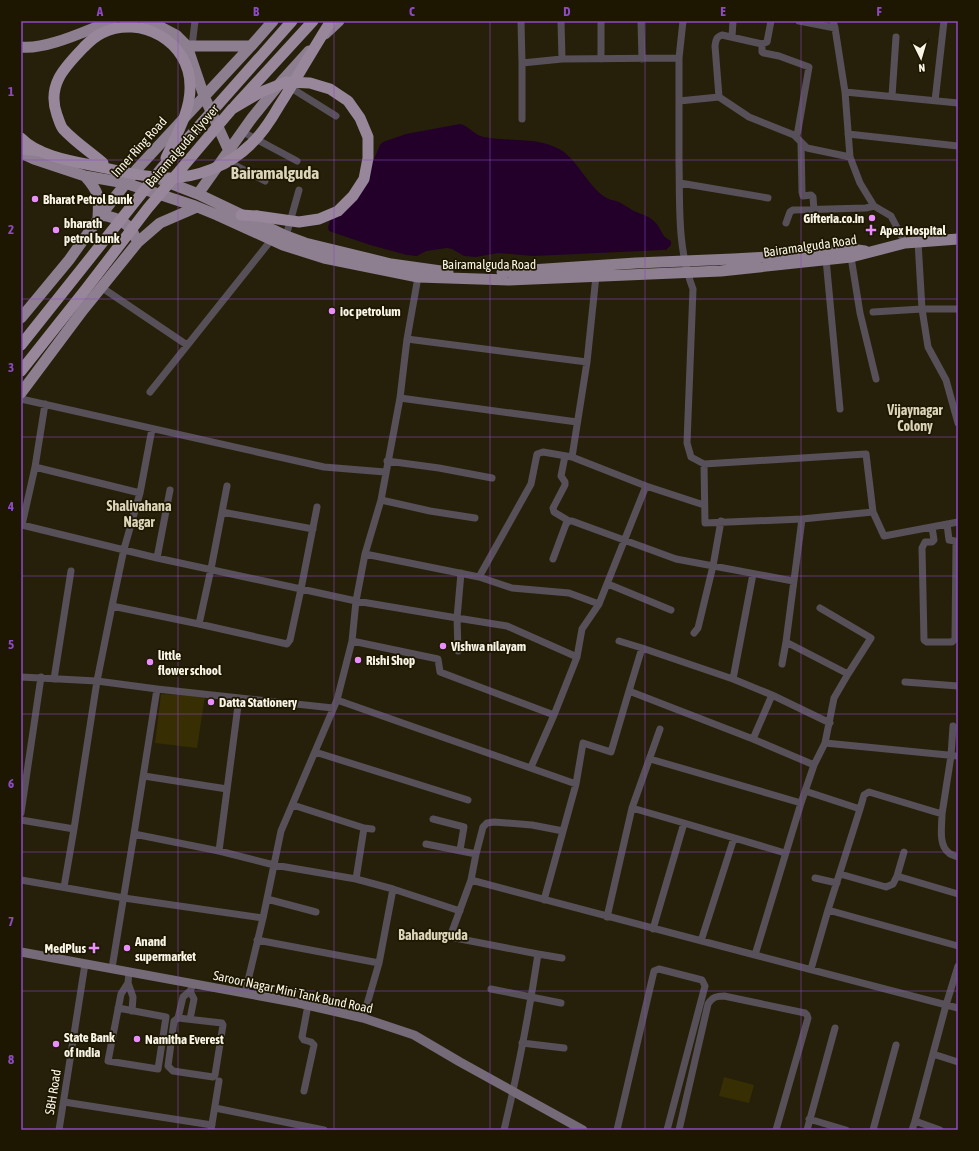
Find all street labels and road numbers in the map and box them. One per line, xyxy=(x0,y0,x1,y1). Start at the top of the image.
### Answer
street label: Bairamalguda Flyover xyxy=(142,102,222,190)
street label: Inner Ring Road xyxy=(108,114,170,180)
street label: Bairamalguda Road xyxy=(762,232,858,260)
street label: Bairamalguda Road xyxy=(442,257,536,272)
street label: Saroor Nagar Mini Tank Bund Road xyxy=(212,968,374,1016)
street label: SBH Road xyxy=(42,1068,64,1116)

